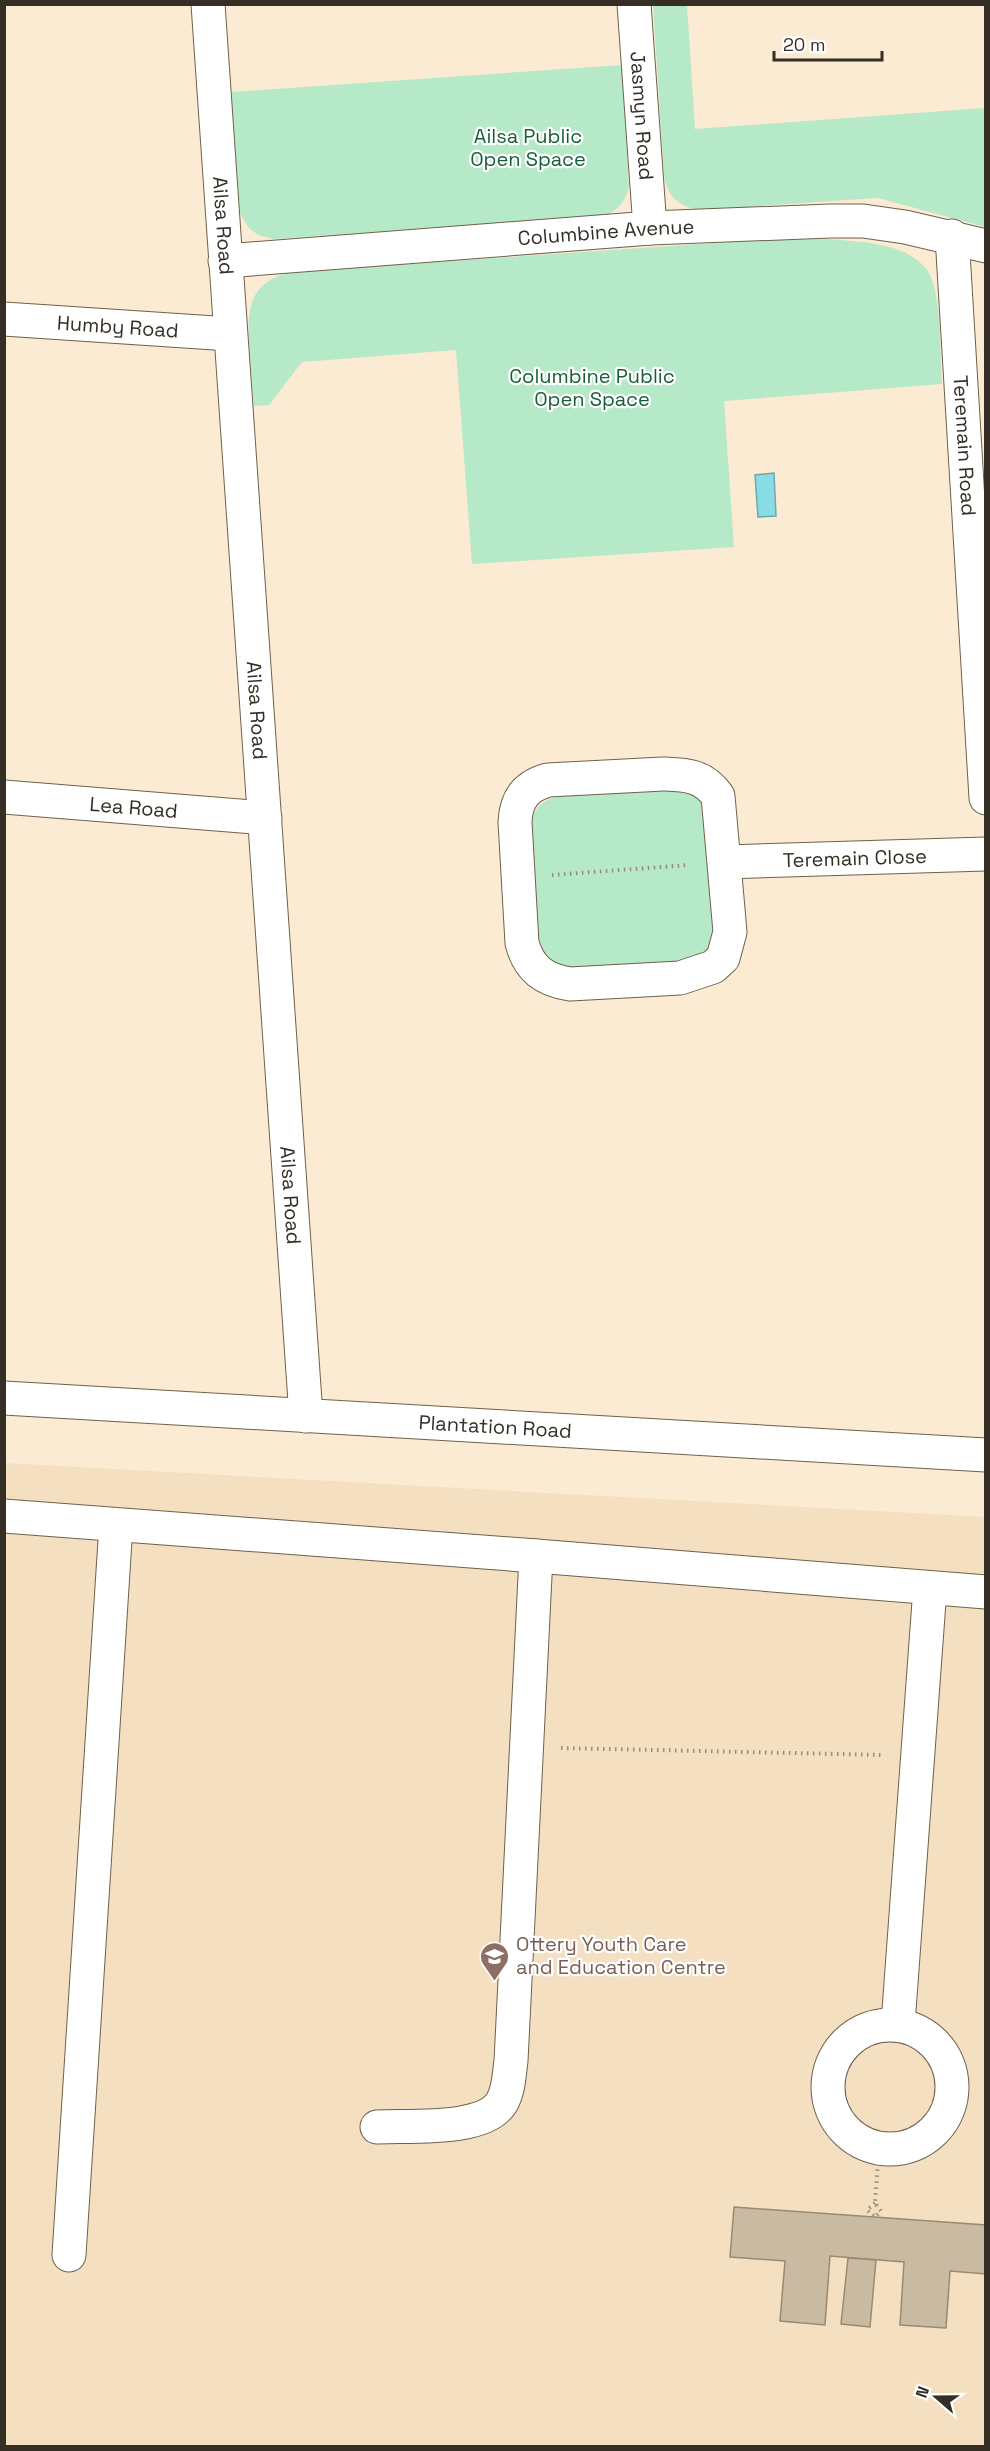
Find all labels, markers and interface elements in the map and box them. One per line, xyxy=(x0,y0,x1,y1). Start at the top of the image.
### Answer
scale bar xyxy=(774,24,882,62)
text: 20 m xyxy=(783,33,826,56)
street label: Jasmyn Road xyxy=(624,50,660,181)
park label: Ailsa Public Open Space xyxy=(470,123,586,172)
street label: Ailsa Road xyxy=(207,175,240,276)
street label: Columbine Avenue xyxy=(517,213,695,251)
street label: Humby Road xyxy=(56,310,179,344)
park label: Columbine Public Open Space xyxy=(509,363,675,412)
street label: Teremain Road xyxy=(947,375,982,517)
street label: Ailsa Road xyxy=(241,660,273,760)
street label: Lea Road xyxy=(88,791,179,824)
street label: Teremain Close xyxy=(782,843,927,873)
street label: Ailsa Road xyxy=(274,1145,307,1245)
street label: Plantation Road xyxy=(418,1409,573,1444)
place label: Ottery Youth Care and Education Centre xyxy=(516,1931,726,1980)
school or university icon: Ottery Youth Care and Education Centre xyxy=(479,1940,511,1982)
north arrow xyxy=(906,2367,966,2427)
text: N xyxy=(911,2383,934,2401)

